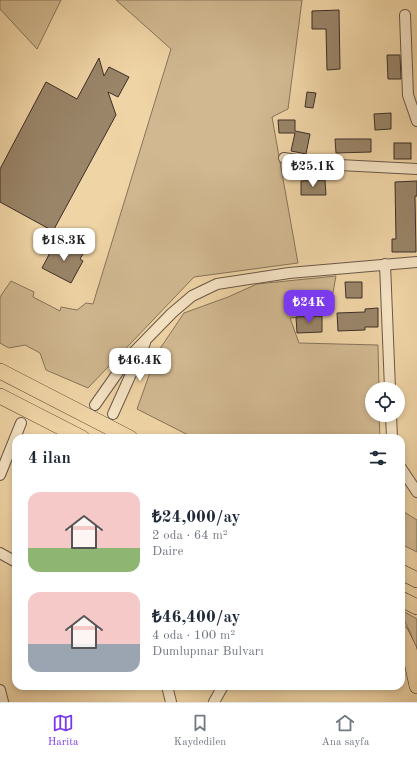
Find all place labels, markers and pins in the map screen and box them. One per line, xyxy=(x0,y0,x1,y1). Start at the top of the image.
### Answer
pin: ₺25.1K xyxy=(280,154,346,188)
pin: ₺18.3K xyxy=(31,228,97,262)
pin: ₺24K xyxy=(285,290,333,324)
pin: ₺46.4K xyxy=(107,348,173,382)

